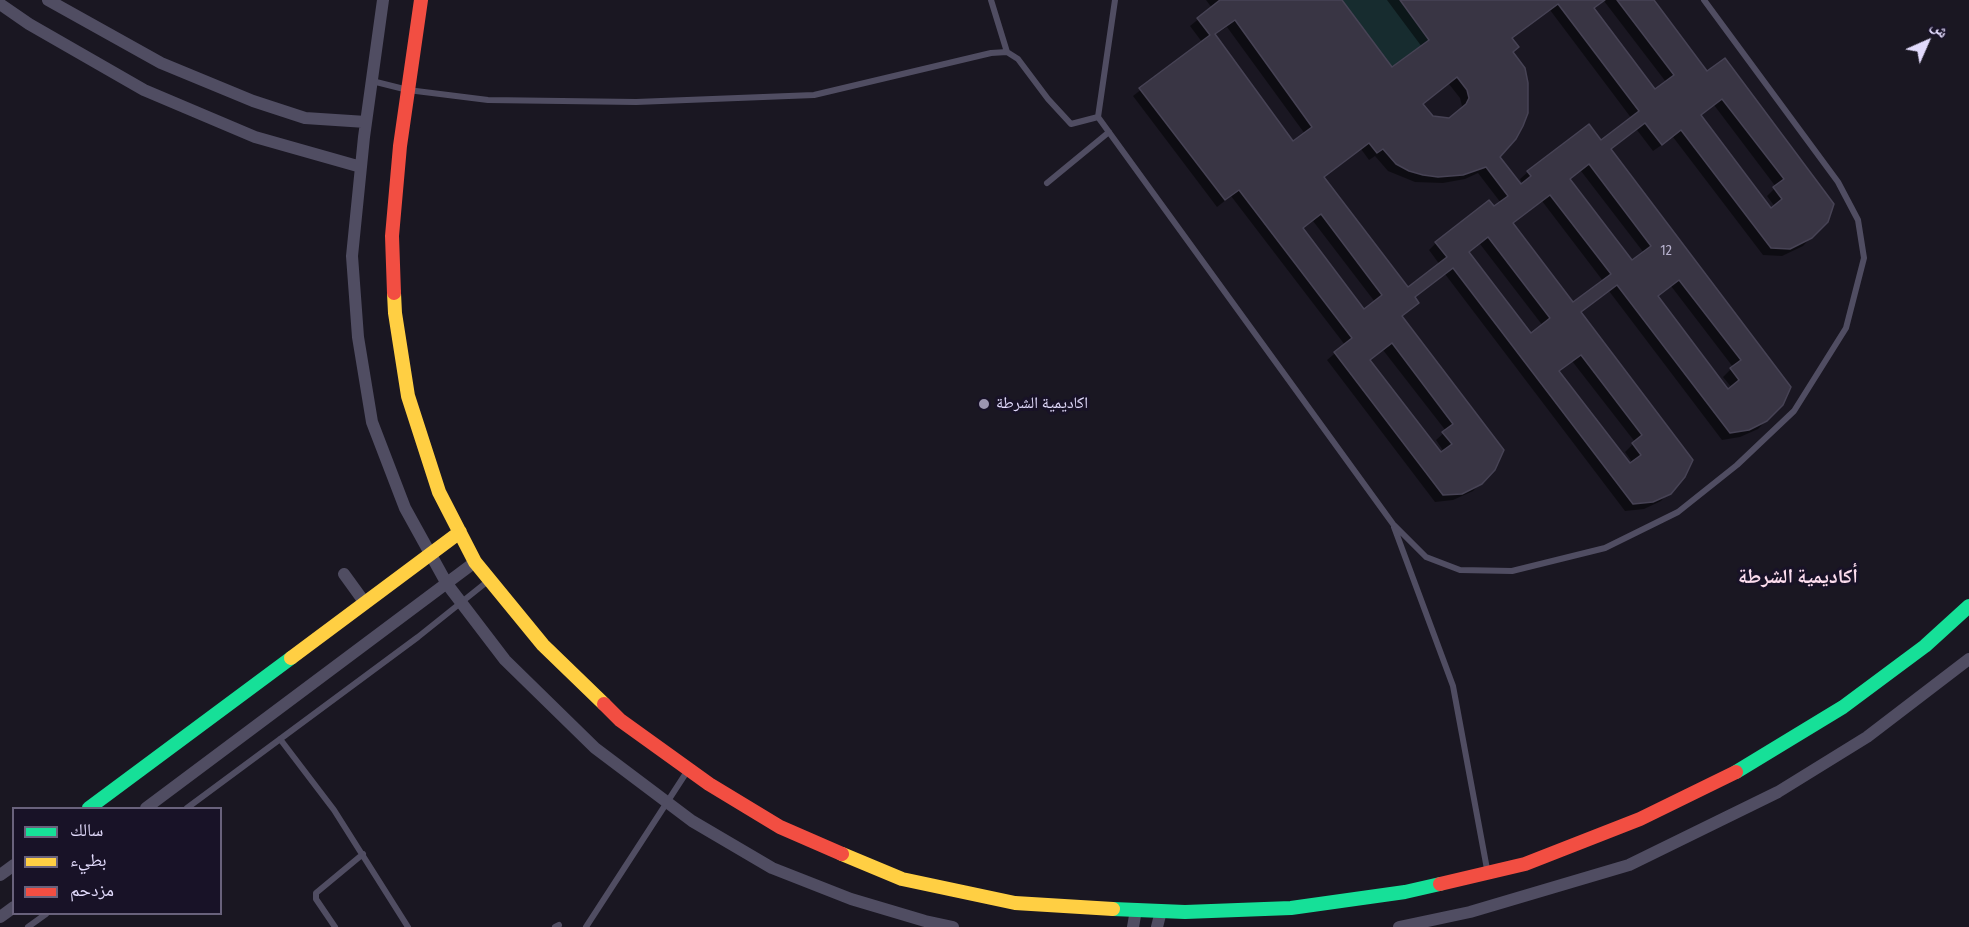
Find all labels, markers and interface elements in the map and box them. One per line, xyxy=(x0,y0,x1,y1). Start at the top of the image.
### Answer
north arrow xyxy=(1897,12,1957,72)
text: ش xyxy=(1927,16,1953,42)
house number: 12 xyxy=(1660,243,1672,259)
place label: اكاديمية الشرطة xyxy=(996,394,1088,414)
marker: اكاديمية الشرطة xyxy=(977,397,991,411)
district label: أكاديمية الشرطة xyxy=(1738,565,1858,589)
legend xyxy=(12,807,222,915)
text: سالك xyxy=(70,819,103,841)
text: بطيء xyxy=(70,849,107,871)
text: مزدحم xyxy=(70,879,114,901)

